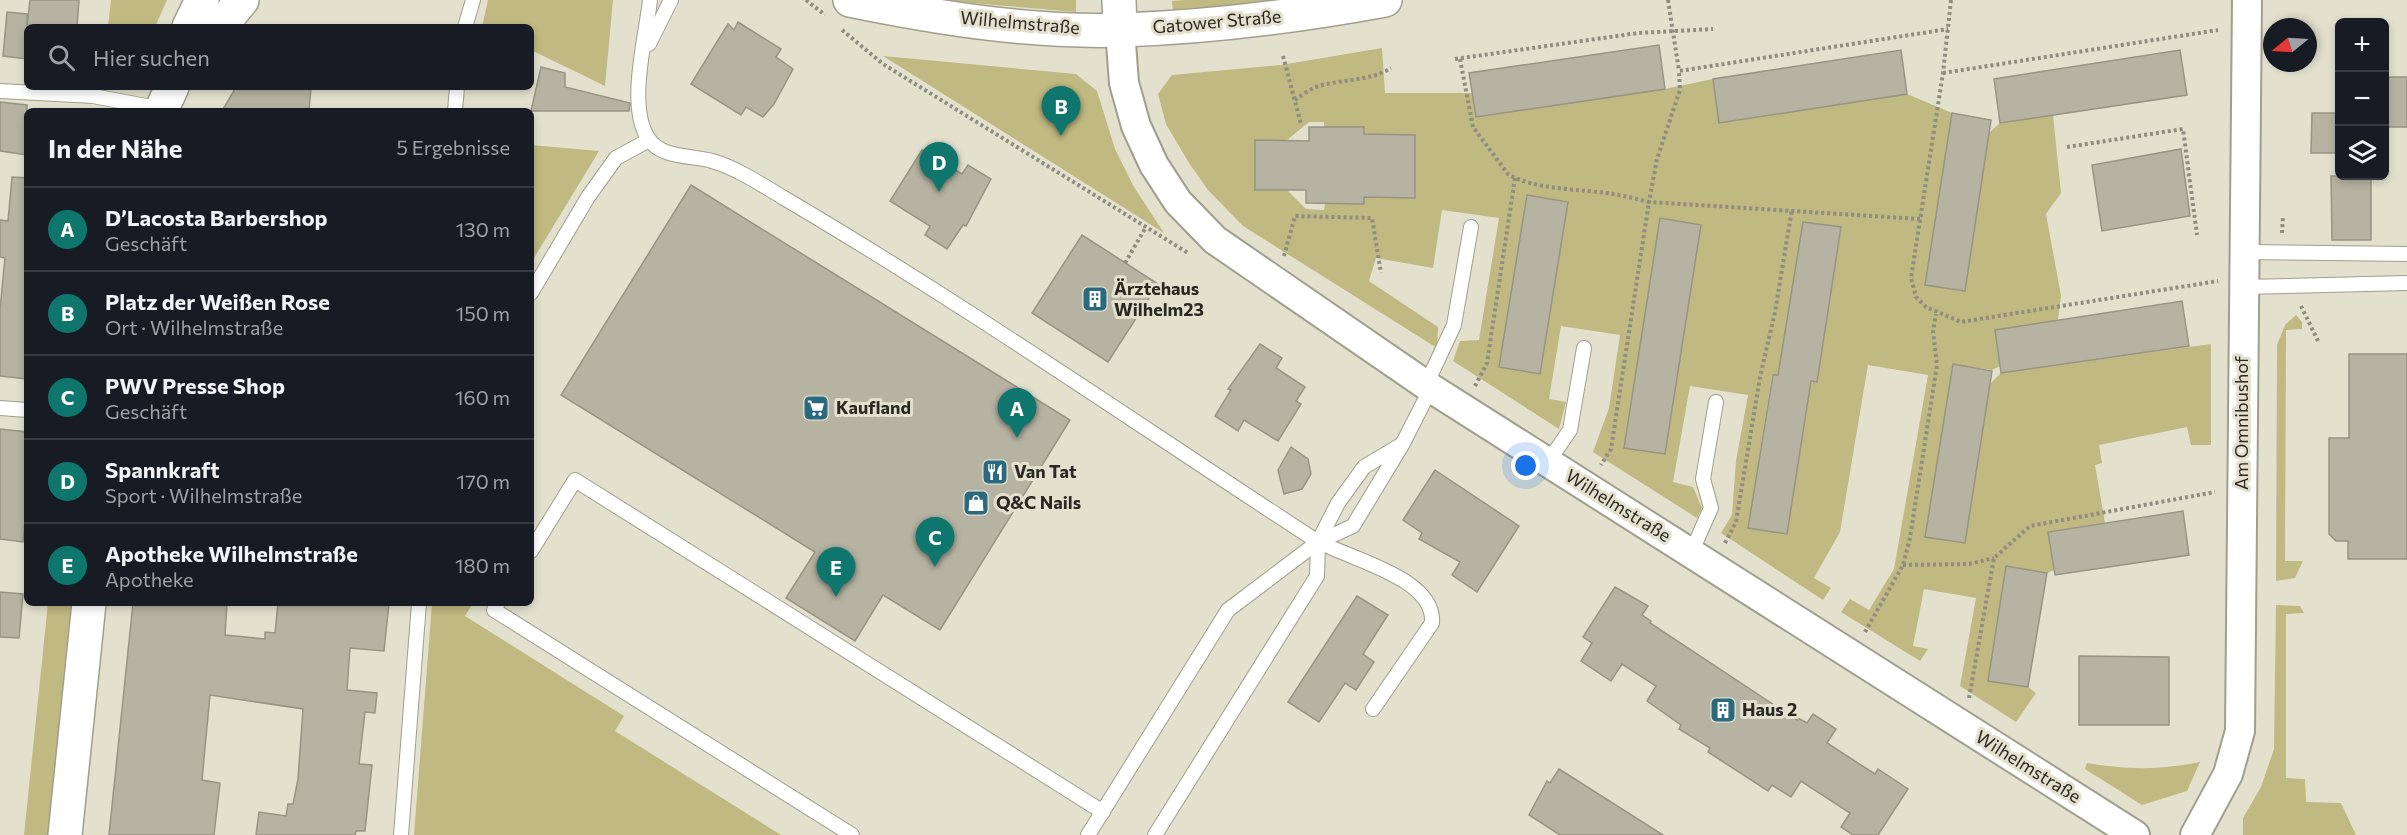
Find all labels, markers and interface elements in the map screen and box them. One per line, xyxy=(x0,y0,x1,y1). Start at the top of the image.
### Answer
street label: Gatower Straße xyxy=(1152,4,1282,38)
street label: Wilhelmstraße xyxy=(959,6,1081,38)
north arrow xyxy=(2263,18,2317,72)
map controls xyxy=(2335,18,2389,180)
button: + xyxy=(2335,18,2389,72)
search box xyxy=(24,24,534,90)
icon: search xyxy=(45,41,78,74)
text: Hier suchen xyxy=(93,44,210,71)
button: − xyxy=(2335,72,2389,126)
pin: B xyxy=(1042,86,1080,136)
button: layers xyxy=(2335,126,2389,180)
text: In der Nähe xyxy=(48,132,183,163)
text: 5 Ergebnisse xyxy=(396,135,510,159)
pin: D xyxy=(920,142,958,192)
text: D’Lacosta Barbershop xyxy=(105,204,328,231)
text: A xyxy=(60,217,75,241)
text: 130 m xyxy=(456,217,510,241)
text: Geschäft xyxy=(105,231,187,255)
place label: Ärztehaus Wilhelm23 xyxy=(1114,277,1204,320)
building icon: Ärztehaus Wilhelm23 xyxy=(1080,284,1110,314)
text: Platz der Weißen Rose xyxy=(105,288,330,315)
text: B xyxy=(61,301,74,325)
text: 150 m xyxy=(456,301,510,325)
text: Ort · Wilhelmstraße xyxy=(105,315,283,339)
street label: Am Omnibushof xyxy=(2230,355,2252,490)
text: PWV Presse Shop xyxy=(105,372,285,399)
text: C xyxy=(61,385,74,409)
text: 160 m xyxy=(455,385,510,409)
pin: A xyxy=(998,388,1036,438)
supermarket icon: Kaufland xyxy=(801,393,831,423)
place label: Kaufland xyxy=(836,396,911,418)
text: Geschäft xyxy=(105,399,187,423)
your location xyxy=(1511,451,1540,480)
text: Spannkraft xyxy=(105,456,220,483)
restaurant icon: Van Tat xyxy=(980,457,1010,487)
place label: Van Tat xyxy=(1014,460,1077,482)
street label: Wilhelmstraße xyxy=(1562,464,1675,546)
text: D xyxy=(60,469,75,493)
text: 170 m xyxy=(457,469,510,493)
text: Sport · Wilhelmstraße xyxy=(105,483,302,507)
shop icon: Q&C Nails xyxy=(961,488,991,518)
place label: Q&C Nails xyxy=(996,491,1081,513)
pin: C xyxy=(916,518,954,567)
text: Apotheke Wilhelmstraße xyxy=(105,540,358,567)
pin: E xyxy=(816,548,856,597)
text: E xyxy=(62,553,73,577)
text: 180 m xyxy=(455,553,510,577)
text: Apotheke xyxy=(105,567,194,591)
building icon: Haus 2 xyxy=(1708,695,1738,725)
place label: Haus 2 xyxy=(1742,698,1797,720)
street label: Wilhelmstraße xyxy=(1972,725,2085,807)

